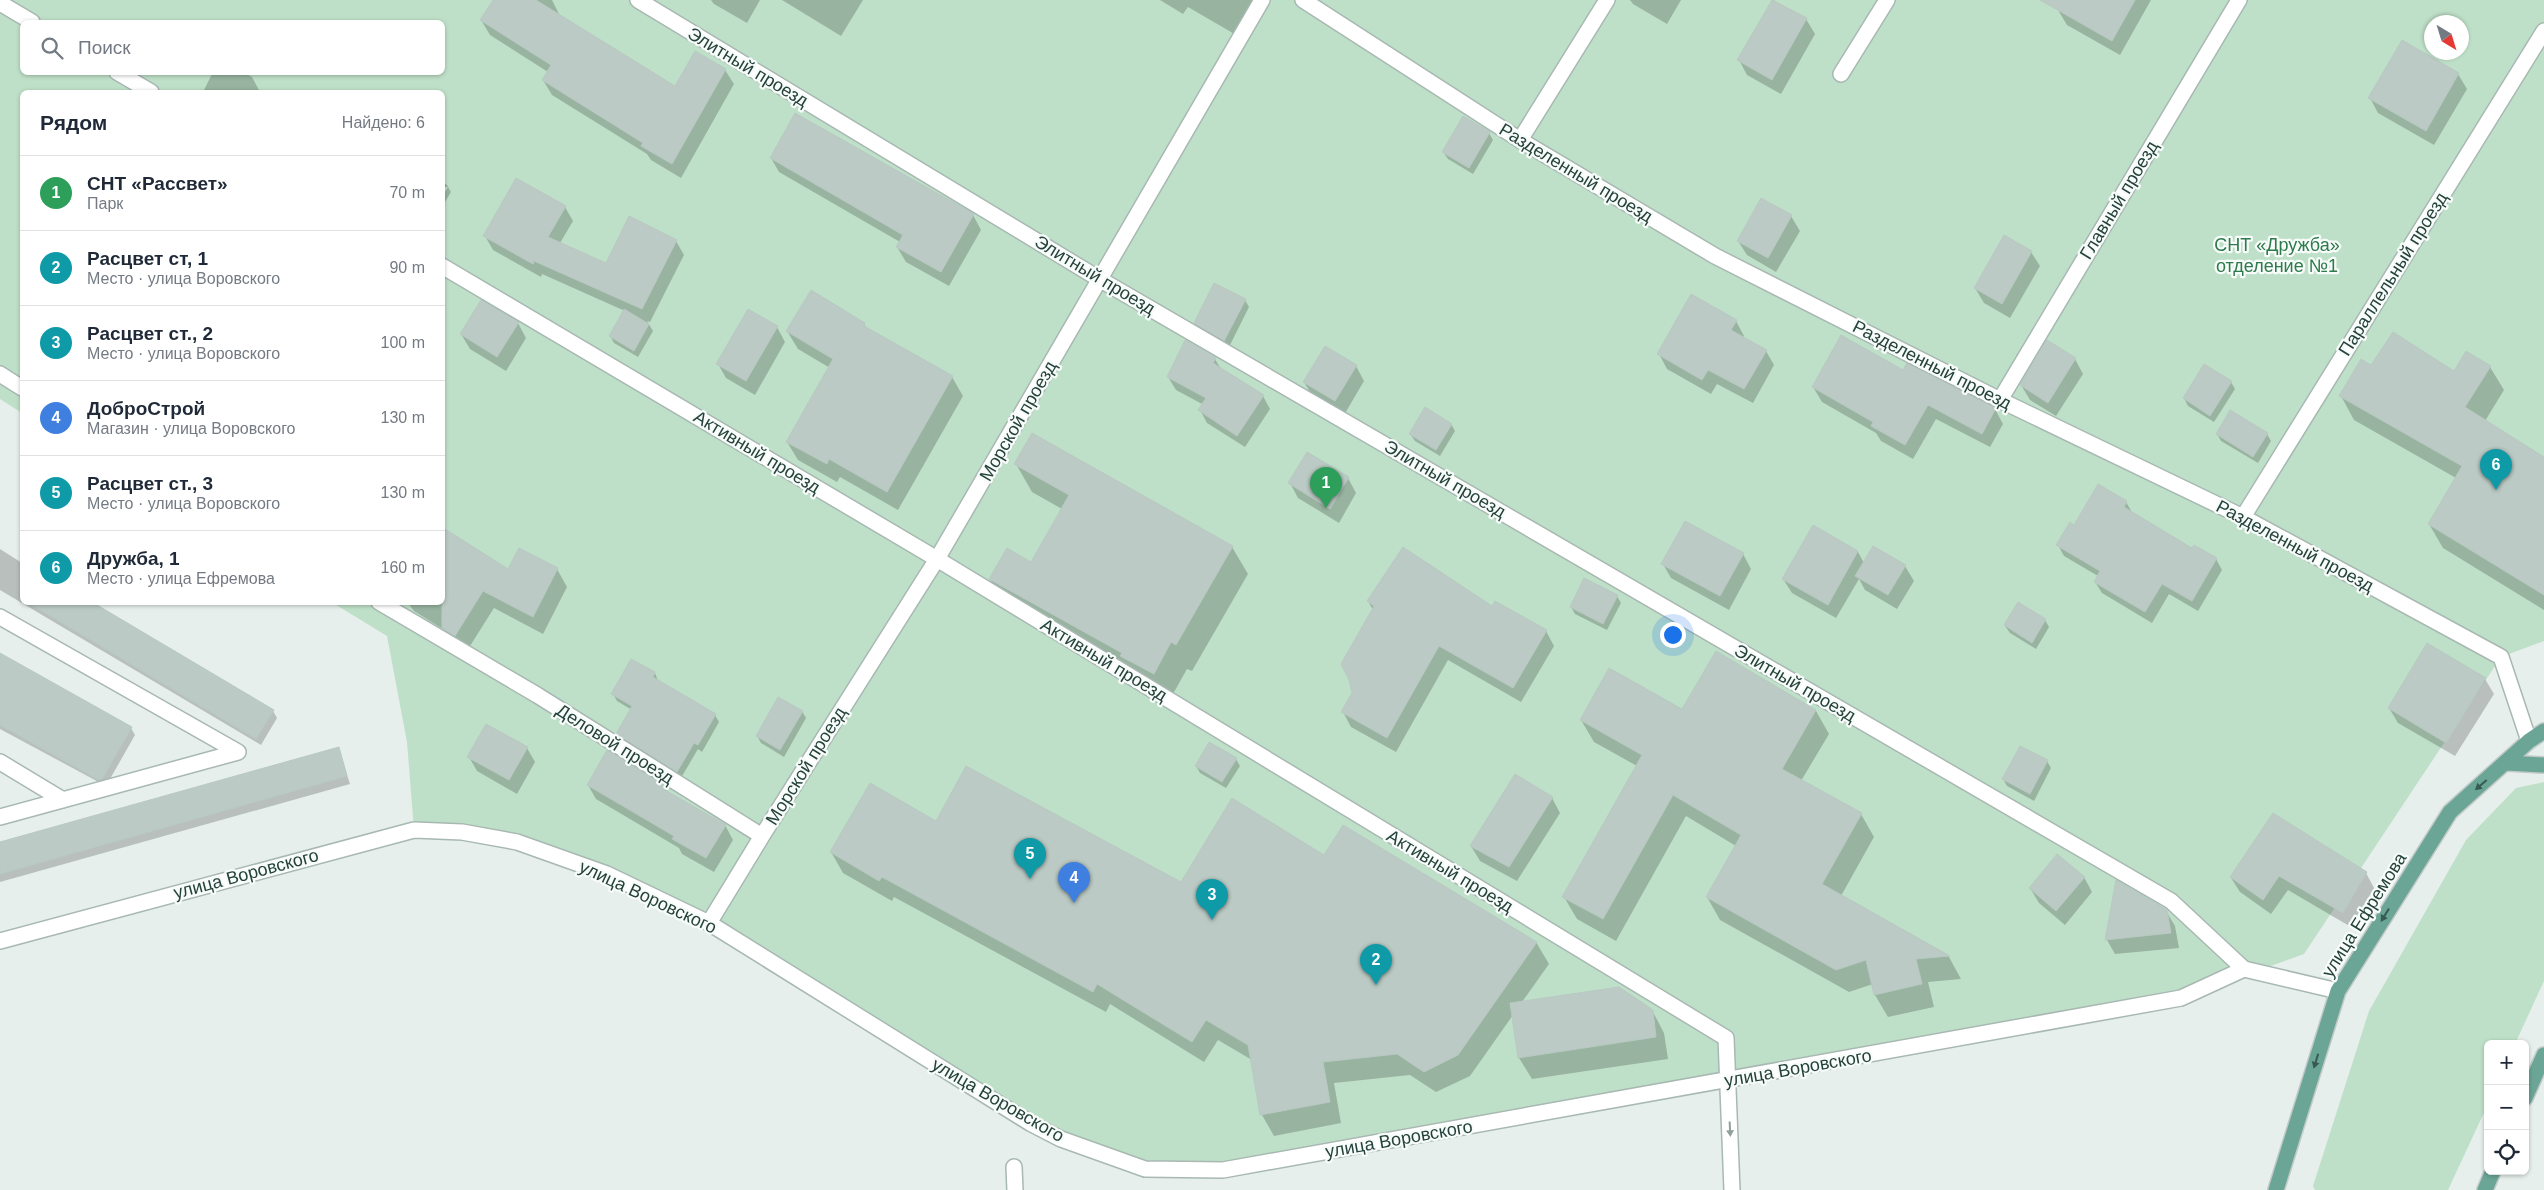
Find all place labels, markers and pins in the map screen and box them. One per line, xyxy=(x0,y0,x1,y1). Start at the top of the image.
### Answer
pin: 6 xyxy=(2480,449,2512,490)
pin: 1 xyxy=(1310,467,1342,508)
pin: 5 xyxy=(1014,838,1046,879)
pin: 4 xyxy=(1058,862,1090,903)
pin: 3 xyxy=(1196,879,1228,920)
pin: 2 xyxy=(1360,944,1392,985)

